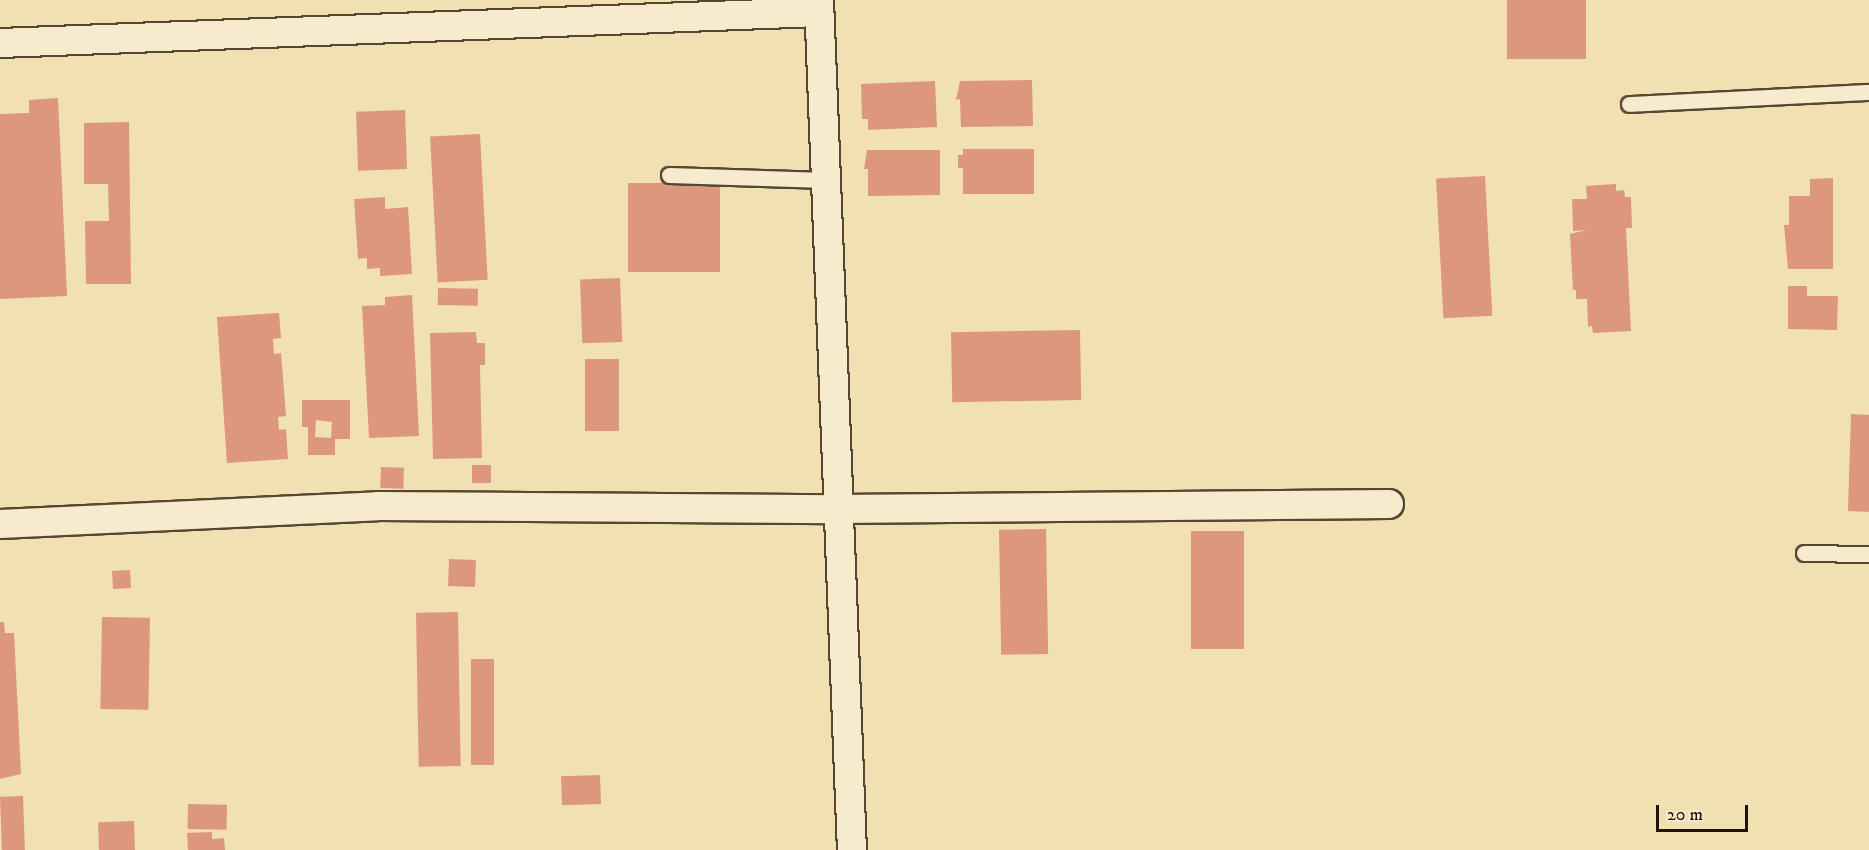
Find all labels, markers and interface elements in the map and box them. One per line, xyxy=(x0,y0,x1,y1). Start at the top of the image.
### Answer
scale bar xyxy=(1659,793,1750,831)
text: 20 m xyxy=(1667,804,1703,826)

